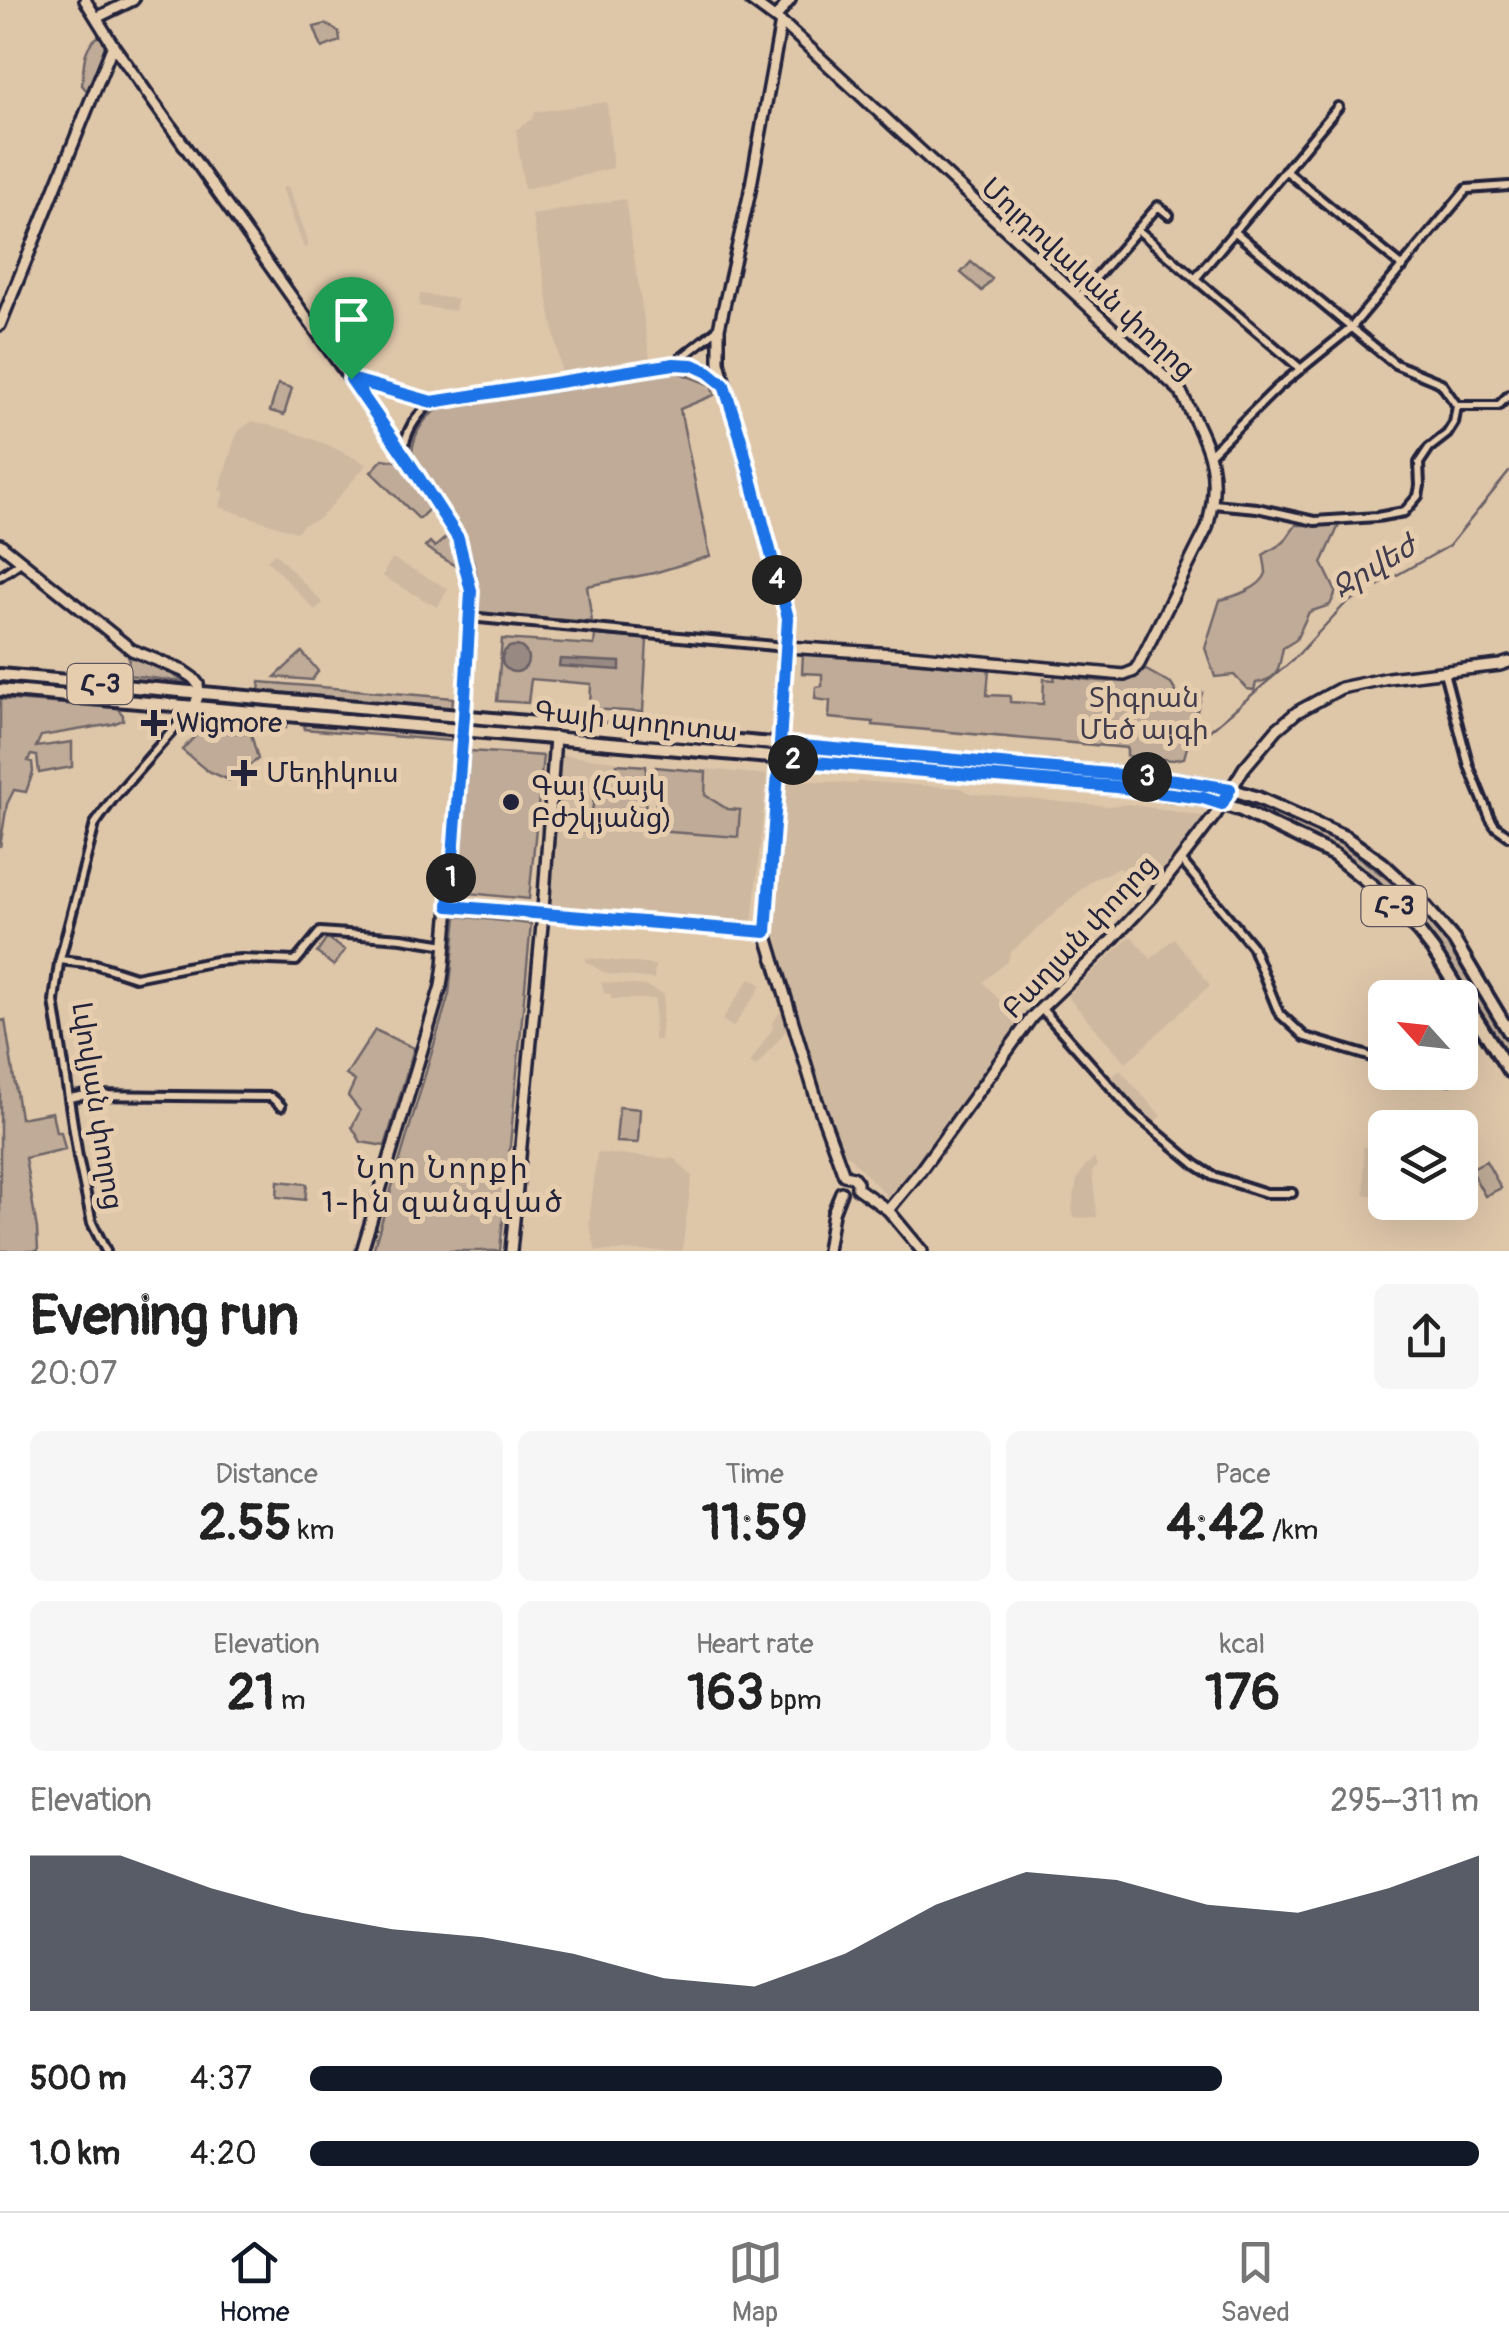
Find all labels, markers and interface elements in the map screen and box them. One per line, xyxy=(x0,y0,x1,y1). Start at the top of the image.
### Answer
street label: Մոլդովական փողոց xyxy=(973,170,1203,388)
pin xyxy=(309,277,394,380)
icon: arrive xyxy=(324,292,379,347)
water label: Ջրվեժ xyxy=(1325,526,1426,606)
pin: 4 xyxy=(752,555,802,605)
text: 4 xyxy=(769,562,785,597)
road number: Հ-3 xyxy=(68,664,132,704)
park label: Տիգրան Մեծ այգի xyxy=(1079,681,1209,748)
street label: Գայի պողոտա xyxy=(533,694,739,750)
place label: Wigmore xyxy=(176,706,282,741)
marker: Wigmore xyxy=(141,710,167,736)
pin: 2 xyxy=(768,735,818,785)
text: 2 xyxy=(785,742,801,777)
pin: 3 xyxy=(1122,752,1172,802)
place label: Մեդիկուս xyxy=(266,756,399,791)
text: 3 xyxy=(1139,759,1155,794)
marker: Մեդիկուս xyxy=(231,760,257,786)
place label: Գայ (Հայկ Բժշկյանց) xyxy=(531,769,672,836)
marker: Գայ (Հայկ Բժշկյանց) xyxy=(500,791,522,813)
street label: Բաղյան փողոց xyxy=(995,848,1165,1026)
pin: 1 xyxy=(426,853,476,903)
text: 1 xyxy=(446,860,456,895)
road number: Հ-3 xyxy=(1362,886,1426,926)
north arrow xyxy=(1368,980,1478,1090)
map controls xyxy=(1368,980,1478,1220)
street label: Լվովյան փողոց xyxy=(63,999,131,1213)
button: layers xyxy=(1368,1110,1478,1220)
district label: Նոր Նորքի 1-ին զանգված xyxy=(322,1150,564,1221)
text: Evening run xyxy=(30,1282,299,1351)
button: share xyxy=(1374,1284,1479,1389)
text: 20:07 xyxy=(30,1354,117,1394)
text: Distance xyxy=(215,1457,318,1492)
text: Time xyxy=(725,1457,784,1492)
text: Pace xyxy=(1215,1457,1270,1492)
text: 2.55 xyxy=(199,1492,292,1555)
text: 11:59 xyxy=(702,1492,807,1555)
text: 4:42 xyxy=(1167,1492,1266,1555)
text: km xyxy=(292,1513,334,1548)
text: /km xyxy=(1266,1513,1318,1548)
text: Elevation xyxy=(213,1627,320,1662)
text: Heart rate xyxy=(695,1627,814,1662)
text: kcal xyxy=(1220,1627,1265,1662)
text: 21 xyxy=(227,1662,275,1725)
text: 163 xyxy=(687,1662,764,1725)
text: 176 xyxy=(1205,1662,1280,1725)
text: m xyxy=(275,1683,306,1718)
text: bpm xyxy=(764,1683,822,1718)
text: Elevation xyxy=(30,1781,152,1821)
text: 295–311 m xyxy=(1330,1781,1479,1821)
text: 500 m xyxy=(30,2059,126,2099)
text: 4:37 xyxy=(190,2059,252,2099)
text: 1.0 km xyxy=(30,2134,120,2174)
text: 4:20 xyxy=(190,2134,257,2174)
tab: Home xyxy=(219,2235,290,2330)
tab: Map xyxy=(728,2235,783,2330)
tab: Saved xyxy=(1221,2235,1290,2330)

